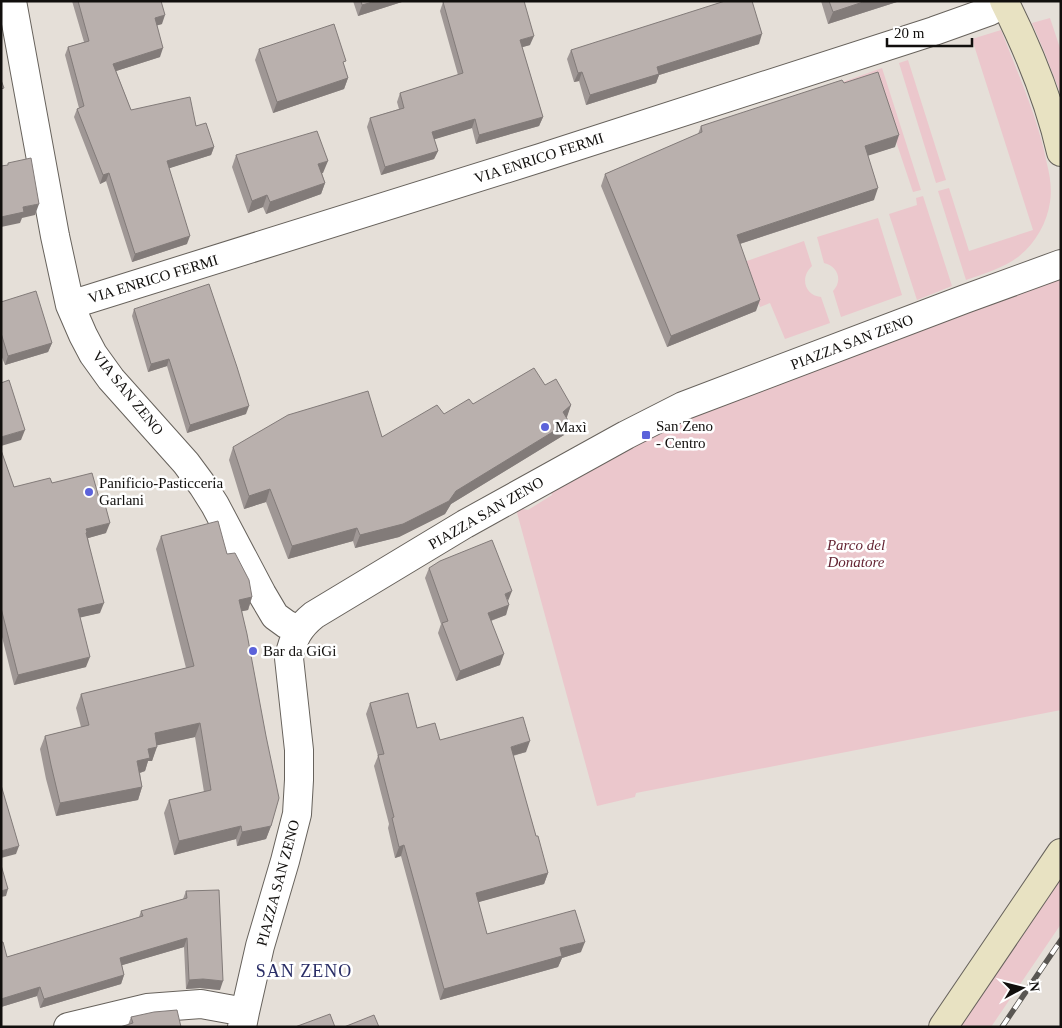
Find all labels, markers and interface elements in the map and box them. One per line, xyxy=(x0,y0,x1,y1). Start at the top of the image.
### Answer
scale bar xyxy=(887,15,972,47)
text: 20 m xyxy=(894,25,925,41)
street label: VIA ENRICO FERMI xyxy=(472,130,606,186)
street label: VIA ENRICO FERMI xyxy=(86,252,220,306)
street label: PIAZZA SAN ZENO xyxy=(788,311,916,373)
street label: VIA SAN ZENO xyxy=(89,348,167,438)
place label: San Zeno - Centro xyxy=(656,418,713,451)
place label: Maxì xyxy=(555,419,587,435)
marker: Maxì xyxy=(539,421,551,433)
marker: San Zeno - Centro xyxy=(640,429,652,441)
street label: PIAZZA SAN ZENO xyxy=(426,473,546,552)
place label: Panificio-Pasticceria Garlani xyxy=(99,475,223,508)
marker: Panificio-Pasticceria Garlani xyxy=(83,486,95,498)
park label: Parco del Donatore xyxy=(826,537,885,570)
place label: Bar da GiGi xyxy=(263,643,336,659)
marker: Bar da GiGi xyxy=(247,645,259,657)
street label: PIAZZA SAN ZENO xyxy=(253,818,303,948)
district label: SAN ZENO xyxy=(256,961,352,981)
north arrow xyxy=(997,963,1047,1013)
text: N xyxy=(1026,981,1042,992)

